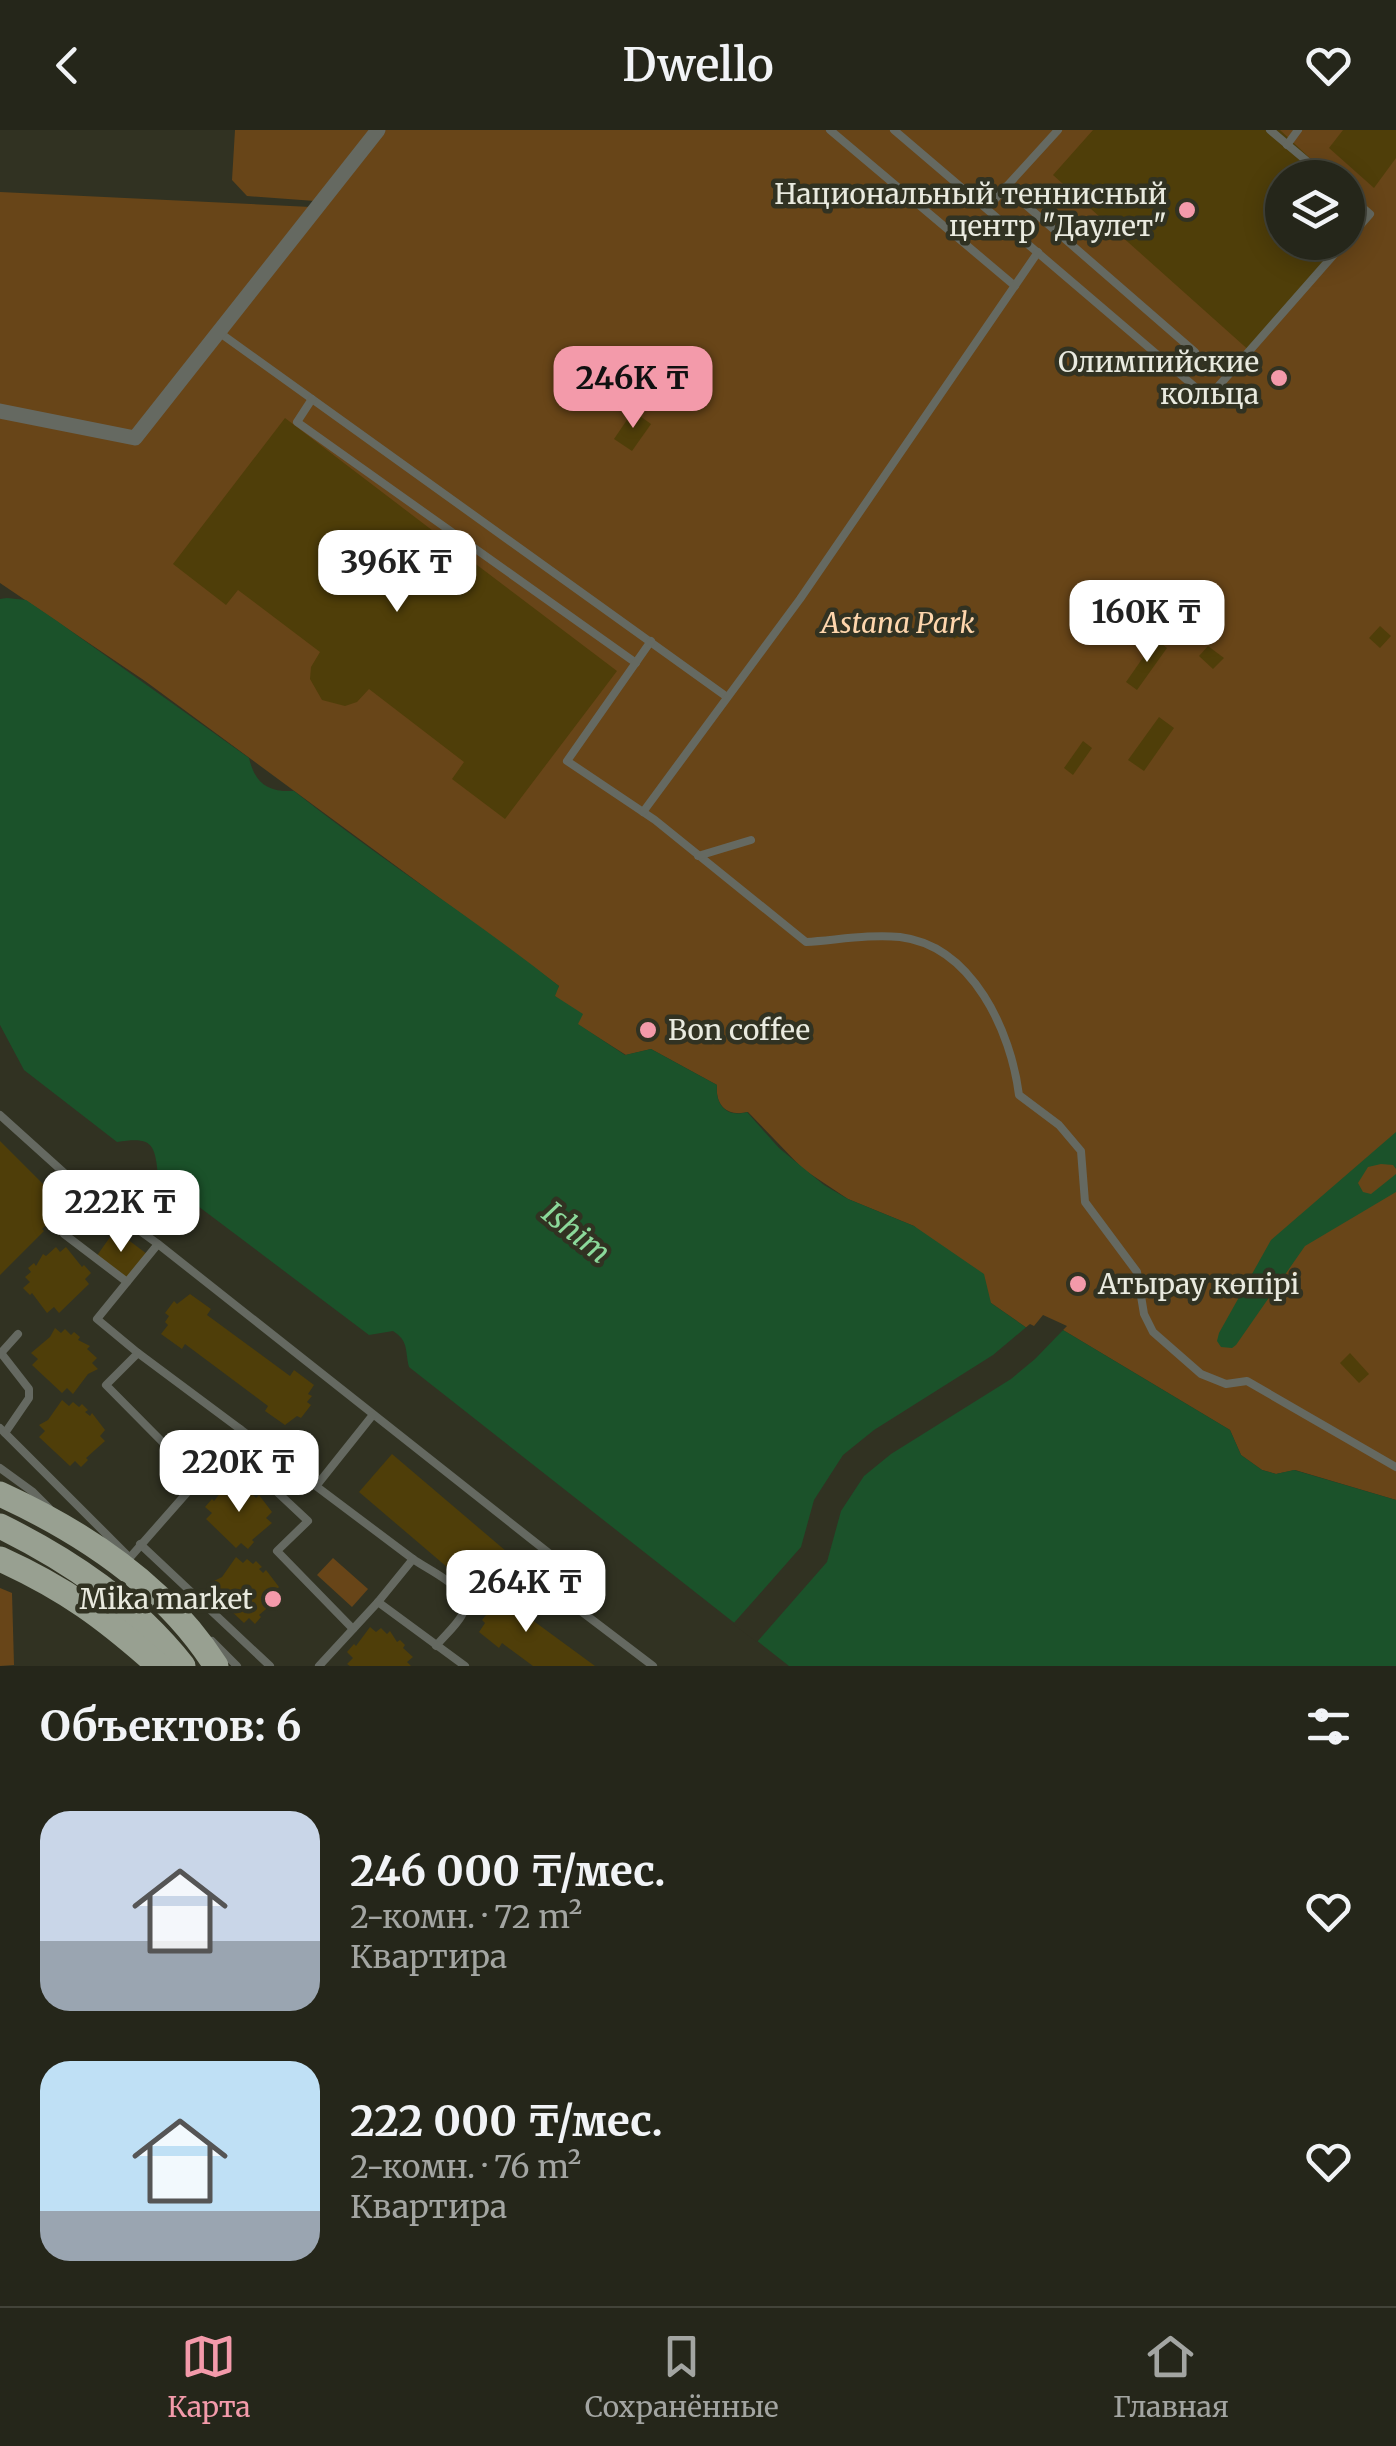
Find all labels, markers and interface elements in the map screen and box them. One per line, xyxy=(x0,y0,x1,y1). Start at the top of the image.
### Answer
text: Dwello xyxy=(622,37,774,93)
icon: back xyxy=(40,38,95,93)
icon: heart xyxy=(1301,38,1356,93)
map controls xyxy=(1265,160,1365,260)
button: layers xyxy=(1265,160,1365,260)
place label: Национальный теннисный центр "Даулет" xyxy=(774,176,1167,244)
marker: Национальный теннисный центр "Даулет" xyxy=(1176,199,1198,221)
place label: Олимпийские кольца xyxy=(1058,344,1259,412)
pin: 246K ₸ xyxy=(552,346,714,431)
text: 246K ₸ xyxy=(576,358,690,398)
marker: Олимпийские кольца xyxy=(1268,367,1290,389)
pin: 396K ₸ xyxy=(316,530,478,615)
text: 396K ₸ xyxy=(340,542,454,582)
pin: 160K ₸ xyxy=(1066,580,1228,665)
text: 160K ₸ xyxy=(1091,592,1203,632)
park label: Astana Park xyxy=(819,605,975,641)
place label: Bon coffee xyxy=(668,1012,810,1048)
marker: Bon coffee xyxy=(637,1019,659,1041)
pin: 222K ₸ xyxy=(40,1170,202,1255)
text: 222K ₸ xyxy=(64,1182,178,1222)
water label: Ishim xyxy=(535,1193,618,1271)
place label: Атырау көпірі xyxy=(1097,1266,1299,1302)
marker: Атырау көпірі xyxy=(1067,1273,1089,1295)
pin: 220K ₸ xyxy=(158,1430,320,1515)
text: 220K ₸ xyxy=(182,1442,296,1482)
pin: 264K ₸ xyxy=(445,1550,607,1635)
text: 264K ₸ xyxy=(468,1562,584,1602)
place label: Mika market xyxy=(80,1581,253,1617)
marker: Mika market xyxy=(262,1588,284,1610)
icon: filters xyxy=(1301,1699,1356,1754)
text: Объектов: 6 xyxy=(40,1700,302,1752)
text: 246 000 ₸/мес. xyxy=(350,1845,666,1897)
icon: home xyxy=(120,1851,240,1971)
icon: heart xyxy=(1301,1884,1356,1939)
text: 2-комн. · 72 m² xyxy=(350,1897,582,1937)
text: Квартира xyxy=(350,1937,507,1977)
text: 222 000 ₸/мес. xyxy=(350,2095,663,2147)
icon: home xyxy=(120,2101,240,2221)
icon: heart xyxy=(1301,2134,1356,2189)
text: 2-комн. · 76 m² xyxy=(350,2147,581,2187)
text: Квартира xyxy=(350,2187,507,2227)
tab: Карта xyxy=(167,2329,251,2425)
tab: Сохранённые xyxy=(585,2329,779,2425)
tab: Главная xyxy=(1113,2329,1229,2425)

